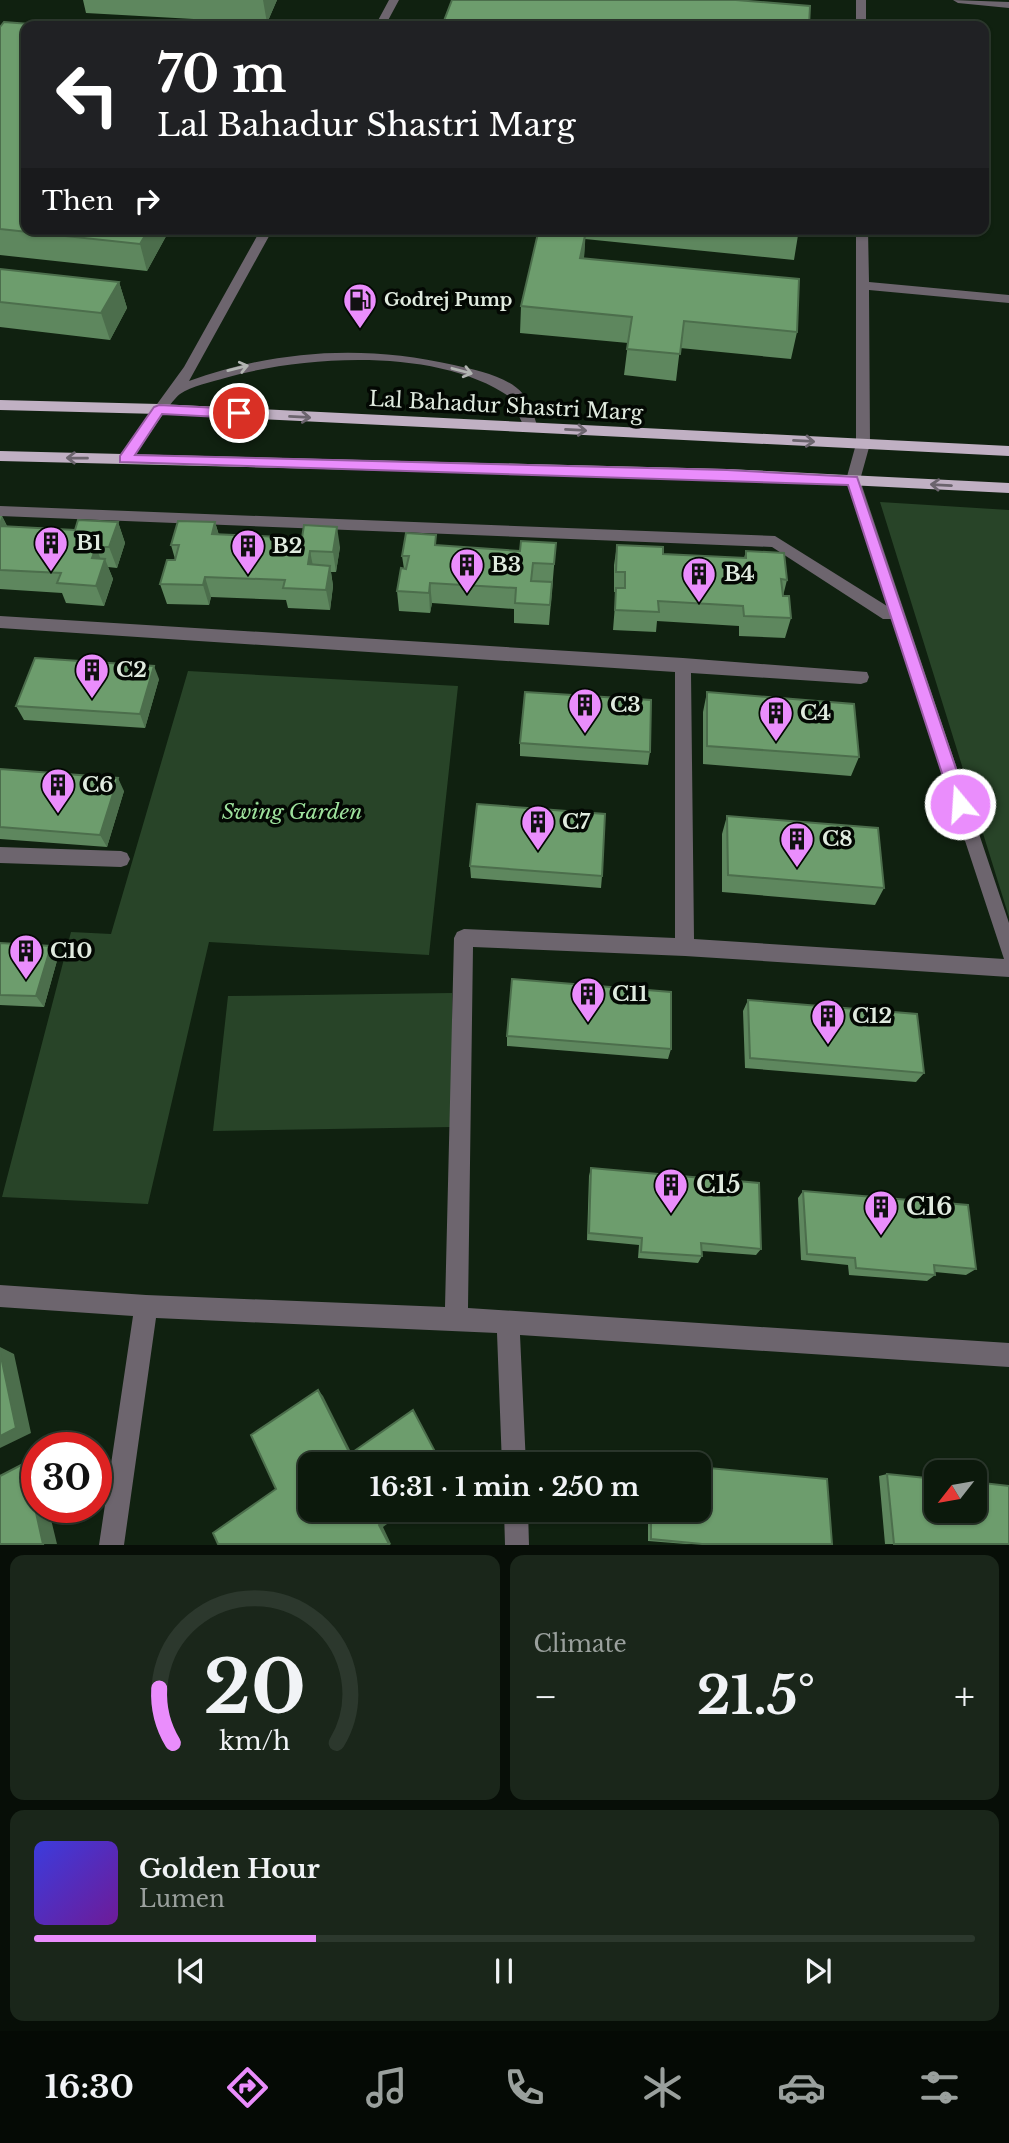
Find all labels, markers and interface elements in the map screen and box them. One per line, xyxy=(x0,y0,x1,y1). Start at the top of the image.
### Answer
text: 70 m xyxy=(157,44,287,105)
icon: left xyxy=(42,49,133,140)
text: Lal Bahadur Shastri Marg xyxy=(157,105,576,145)
icon: right xyxy=(128,182,166,220)
text: Then xyxy=(42,185,114,217)
fuel station icon: Godrej Pump xyxy=(341,281,379,330)
place label: Godrej Pump xyxy=(384,289,512,311)
one-way arrow xyxy=(226,361,248,374)
one-way arrow xyxy=(450,365,473,378)
pin xyxy=(209,383,269,443)
street label: Lal Bahadur Shastri Marg xyxy=(368,386,644,426)
icon: arrive xyxy=(220,394,258,432)
one-way arrow xyxy=(289,410,312,423)
one-way arrow xyxy=(565,424,588,437)
one-way arrow xyxy=(792,435,815,448)
one-way arrow xyxy=(66,451,89,465)
one-way arrow xyxy=(930,478,953,491)
building icon: B1 xyxy=(32,524,70,573)
building icon: B2 xyxy=(229,527,267,576)
place label: B1 xyxy=(76,530,102,556)
place label: B2 xyxy=(272,533,302,559)
building icon: B3 xyxy=(448,546,486,595)
place label: B3 xyxy=(491,552,521,578)
building icon: B4 xyxy=(680,555,718,604)
place label: B4 xyxy=(724,561,755,587)
building icon: C2 xyxy=(73,651,111,700)
place label: C2 xyxy=(116,657,147,683)
building icon: C3 xyxy=(566,686,604,735)
place label: C3 xyxy=(610,692,641,718)
building icon: C4 xyxy=(757,694,795,743)
place label: C4 xyxy=(800,700,831,726)
building icon: C6 xyxy=(39,766,77,815)
position arrow xyxy=(923,767,997,841)
place label: C6 xyxy=(82,772,113,798)
park label: Swing Garden xyxy=(222,799,362,825)
building icon: C7 xyxy=(519,803,557,852)
place label: C7 xyxy=(562,809,591,835)
building icon: C8 xyxy=(778,820,816,869)
place label: C8 xyxy=(822,826,853,852)
building icon: C10 xyxy=(7,932,45,981)
place label: C10 xyxy=(50,938,92,964)
building icon: C11 xyxy=(569,975,607,1024)
place label: C11 xyxy=(612,981,648,1007)
building icon: C12 xyxy=(809,997,847,1046)
place label: C12 xyxy=(852,1003,892,1029)
building icon: C15 xyxy=(652,1166,690,1215)
place label: C15 xyxy=(696,1170,741,1199)
building icon: C16 xyxy=(862,1188,900,1237)
place label: C16 xyxy=(906,1192,952,1221)
speed limit sign: 30 xyxy=(21,1432,112,1523)
north arrow xyxy=(924,1460,987,1522)
map controls xyxy=(924,1460,987,1523)
text: 16:31 · 1 min · 250 m xyxy=(370,1471,639,1503)
text: Climate xyxy=(534,1630,627,1658)
text: 20 xyxy=(204,1643,306,1734)
text: 21.5° xyxy=(697,1664,815,1728)
text: − xyxy=(534,1673,558,1720)
text: + xyxy=(954,1673,975,1720)
text: km/h xyxy=(219,1726,290,1757)
text: Golden Hour xyxy=(139,1853,320,1885)
text: Lumen xyxy=(139,1885,225,1913)
icon: previous xyxy=(172,1952,210,1990)
icon: pause xyxy=(485,1952,523,1990)
icon: next xyxy=(799,1952,837,1990)
icon: directions xyxy=(223,2063,272,2112)
icon: music xyxy=(362,2063,411,2112)
icon: phone xyxy=(500,2063,549,2112)
icon: climate xyxy=(638,2063,687,2112)
icon: car xyxy=(777,2063,826,2112)
icon: filters xyxy=(915,2063,964,2112)
text: 16:30 xyxy=(45,2067,134,2107)

